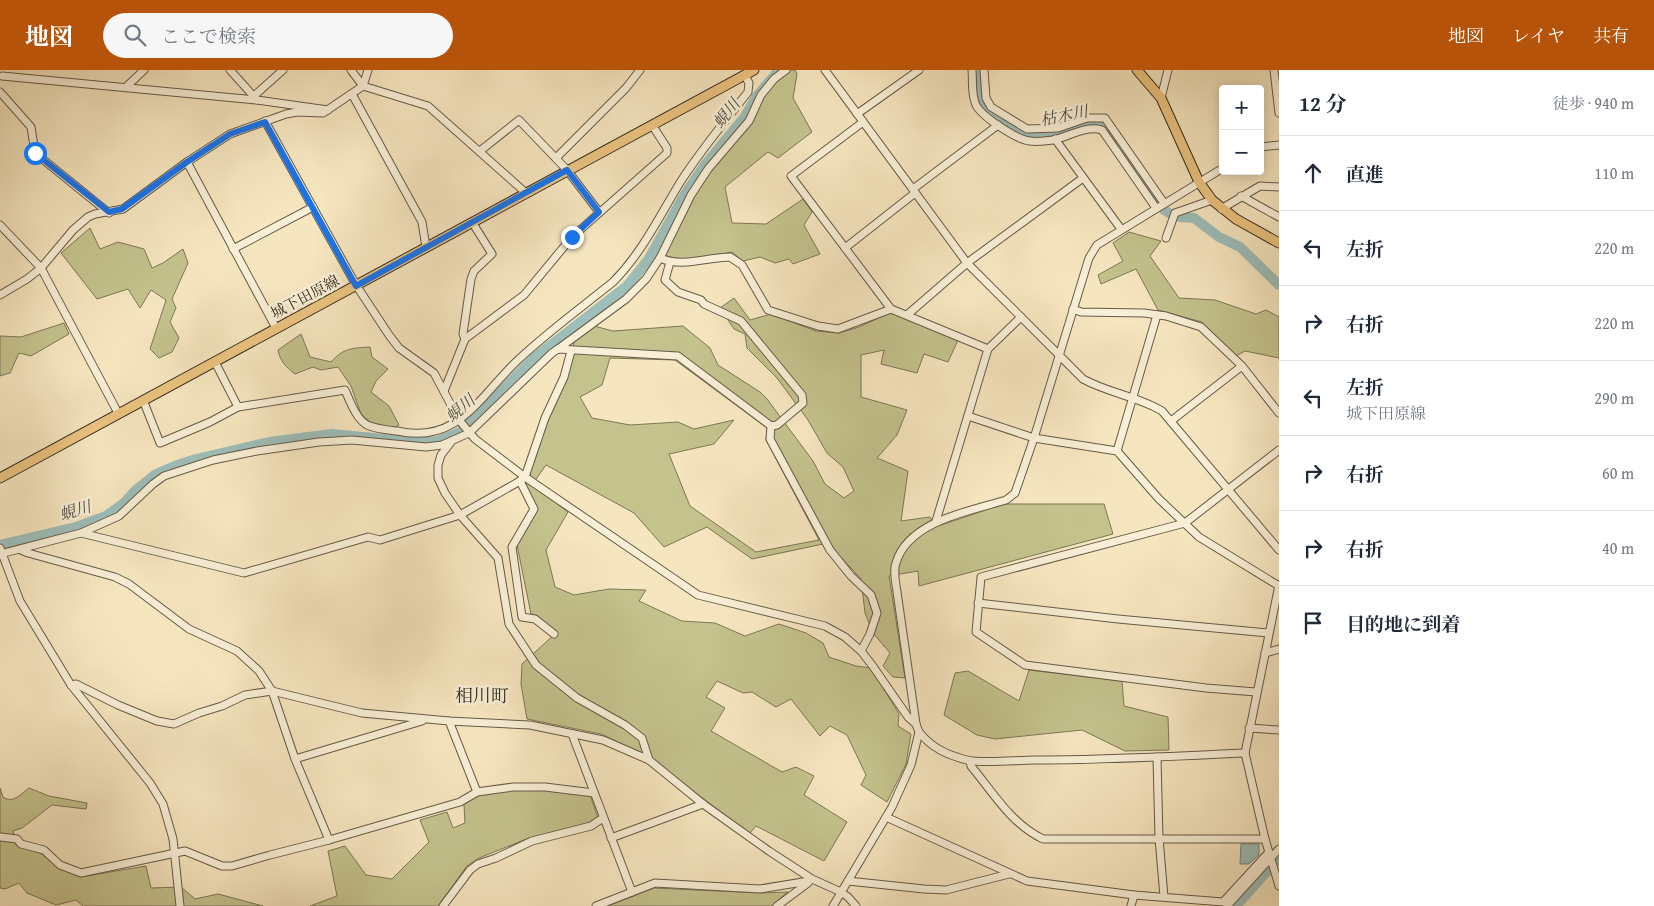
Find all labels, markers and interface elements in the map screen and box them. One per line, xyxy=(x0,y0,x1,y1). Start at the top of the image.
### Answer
search box xyxy=(103,13,453,58)
text: 地図 xyxy=(25,19,73,54)
icon: search xyxy=(121,21,149,49)
text: ここで検索 xyxy=(161,22,256,50)
text: 地図 xyxy=(1448,22,1484,49)
text: レイヤ xyxy=(1512,22,1565,49)
text: 共有 xyxy=(1593,22,1629,49)
map controls xyxy=(1219,85,1264,175)
button: + xyxy=(1219,85,1264,130)
text: 12 分 xyxy=(1299,88,1346,119)
water label: 蜆川 xyxy=(707,91,747,133)
text: 徒歩 · 940 m xyxy=(1553,91,1634,115)
water label: 枯木川 xyxy=(1038,98,1092,131)
button: − xyxy=(1219,130,1264,175)
route start xyxy=(24,142,47,165)
icon: ahead xyxy=(1299,159,1327,187)
text: 直進 xyxy=(1346,160,1384,188)
text: 110 m xyxy=(1594,161,1634,185)
route end xyxy=(561,226,584,249)
icon: left xyxy=(1299,234,1327,262)
text: 左折 xyxy=(1346,235,1384,263)
text: 220 m xyxy=(1594,236,1634,260)
street label: 城下田原線 xyxy=(267,270,343,323)
icon: right xyxy=(1299,309,1327,337)
text: 右折 xyxy=(1346,310,1384,338)
text: 220 m xyxy=(1594,311,1634,335)
text: 左折 xyxy=(1346,373,1384,401)
icon: left xyxy=(1299,384,1327,412)
text: 290 m xyxy=(1594,386,1634,410)
water label: 蜆川 xyxy=(440,387,481,428)
text: 城下田原線 xyxy=(1346,401,1426,425)
icon: right xyxy=(1299,459,1327,487)
text: 右折 xyxy=(1346,460,1384,488)
text: 60 m xyxy=(1602,461,1634,485)
water label: 蜆川 xyxy=(56,493,96,526)
icon: right xyxy=(1299,534,1327,562)
text: 右折 xyxy=(1346,535,1384,563)
text: 40 m xyxy=(1602,536,1634,560)
icon: arrive xyxy=(1299,609,1327,637)
text: 目的地に到着 xyxy=(1346,610,1460,638)
district label: 相川町 xyxy=(455,682,509,709)

